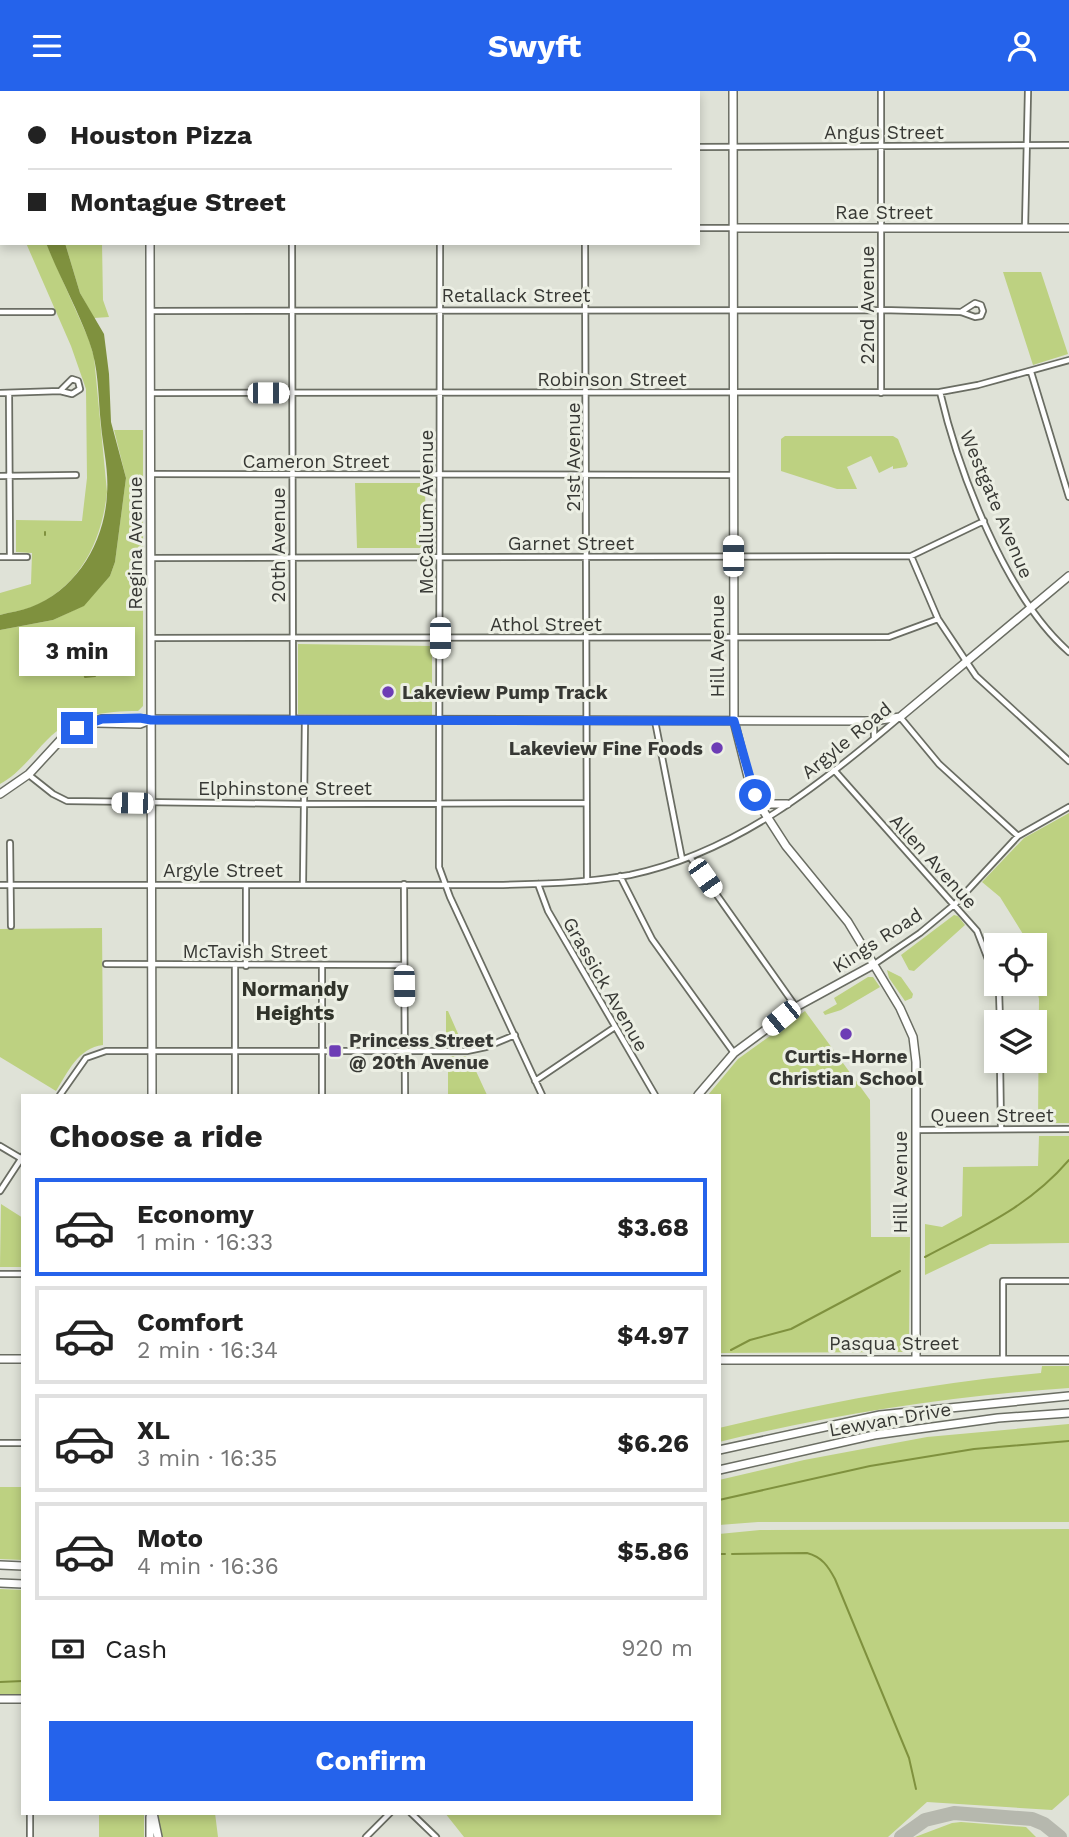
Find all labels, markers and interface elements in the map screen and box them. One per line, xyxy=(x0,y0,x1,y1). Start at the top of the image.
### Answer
icon: menu xyxy=(28,27,66,65)
text: Swyft xyxy=(488,27,581,65)
icon: person xyxy=(1003,27,1041,65)
text: Houston Pizza xyxy=(70,120,252,150)
street label: Angus Street xyxy=(824,121,944,144)
text: Montague Street xyxy=(70,187,286,217)
street label: Rae Street xyxy=(835,201,933,224)
street label: 22nd Avenue xyxy=(856,246,879,364)
street label: Retallack Street xyxy=(442,284,590,307)
street label: Robinson Street xyxy=(537,368,687,391)
car xyxy=(248,383,290,404)
street label: 21st Avenue xyxy=(562,402,585,512)
street label: Westgate Avenue xyxy=(955,427,1038,582)
street label: McCallum Avenue xyxy=(415,430,438,594)
street label: Cameron Street xyxy=(242,450,390,473)
street label: Regina Avenue xyxy=(124,476,147,610)
street label: 20th Avenue xyxy=(267,487,290,603)
street label: Garnet Street xyxy=(508,532,634,555)
car xyxy=(723,535,744,577)
street label: Hill Avenue xyxy=(706,595,729,697)
street label: Athol Street xyxy=(490,613,602,636)
car xyxy=(430,617,451,659)
callout: 3 min xyxy=(19,627,135,675)
text: 3 min xyxy=(46,638,108,665)
place label: Lakeview Pump Track xyxy=(402,681,608,704)
marker: Lakeview Pump Track xyxy=(380,684,396,700)
street label: Argyle Road xyxy=(797,697,896,784)
route end xyxy=(61,712,93,744)
place label: Lakeview Fine Foods xyxy=(509,737,703,760)
marker: Lakeview Fine Foods xyxy=(709,740,725,756)
street label: Elphinstone Street xyxy=(198,777,372,800)
route start xyxy=(739,779,771,811)
car xyxy=(111,792,154,814)
street label: Allen Avenue xyxy=(885,809,982,914)
car xyxy=(685,855,726,901)
street label: Argyle Street xyxy=(163,859,283,882)
street label: Kings Road xyxy=(828,903,926,978)
street label: Grassick Avenue xyxy=(558,913,653,1055)
map controls xyxy=(984,933,1047,1073)
button: locate xyxy=(984,933,1047,996)
street label: McTavish Street xyxy=(182,940,328,963)
car xyxy=(394,965,415,1007)
district label: Normandy Heights xyxy=(241,976,349,1025)
car xyxy=(759,997,804,1039)
button: layers xyxy=(984,1010,1047,1073)
marker: Curtis-Horne Christian School xyxy=(838,1026,854,1042)
place label: Princess Street @ 20th Avenue xyxy=(349,1029,494,1074)
marker: Princess Street @ 20th Avenue xyxy=(327,1043,343,1059)
place label: Curtis-Horne Christian School xyxy=(769,1045,924,1090)
street label: Queen Street xyxy=(930,1104,1054,1127)
text: Choose a ride xyxy=(49,1117,263,1155)
street label: Hill Avenue xyxy=(889,1131,912,1233)
icon: car xyxy=(53,1196,116,1259)
text: Economy xyxy=(137,1199,254,1229)
text: $3.68 xyxy=(617,1212,689,1242)
text: 1 min · 16:33 xyxy=(137,1229,273,1256)
icon: car xyxy=(53,1304,116,1367)
text: Comfort xyxy=(137,1307,243,1337)
text: $4.97 xyxy=(617,1320,689,1350)
street label: Pasqua Street xyxy=(829,1332,959,1355)
text: 2 min · 16:34 xyxy=(137,1337,278,1364)
street label: Lewvan Drive xyxy=(827,1397,953,1442)
icon: car xyxy=(53,1412,116,1475)
text: XL xyxy=(137,1415,170,1445)
text: $6.26 xyxy=(617,1428,689,1458)
text: 3 min · 16:35 xyxy=(137,1445,278,1472)
icon: car xyxy=(53,1520,116,1583)
text: Moto xyxy=(137,1523,203,1553)
text: $5.86 xyxy=(617,1536,689,1566)
text: 4 min · 16:36 xyxy=(137,1553,279,1580)
icon: cash xyxy=(49,1630,87,1668)
text: Cash xyxy=(105,1634,167,1664)
text: 920 m xyxy=(621,1635,693,1662)
button: Confirm xyxy=(49,1721,693,1801)

